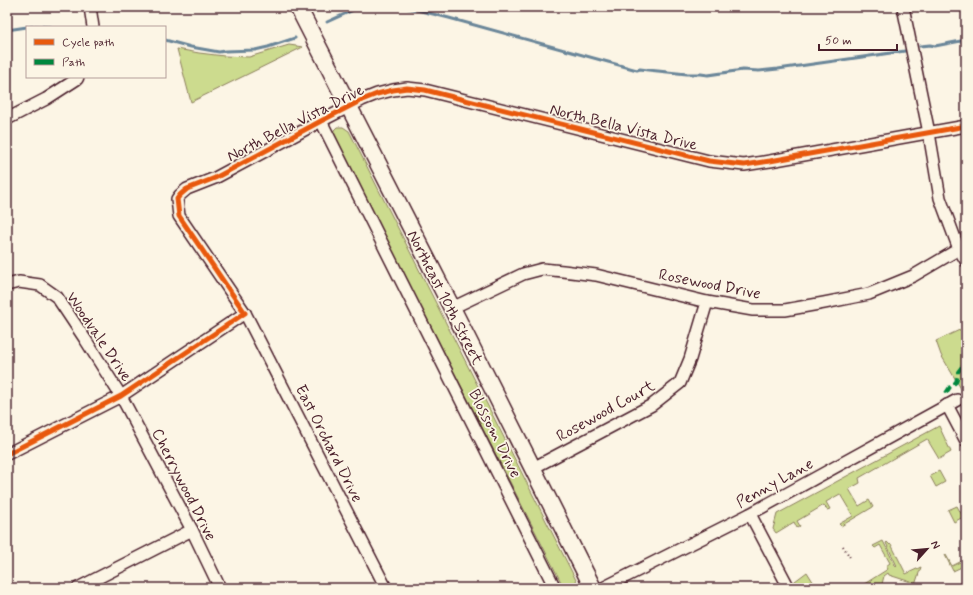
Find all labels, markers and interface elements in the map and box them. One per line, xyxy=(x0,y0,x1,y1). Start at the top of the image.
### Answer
legend xyxy=(26,26,166,78)
scale bar xyxy=(819,26,897,52)
text: 50 m xyxy=(825,33,852,49)
text: Cycle path xyxy=(62,35,114,51)
text: Path xyxy=(62,55,85,71)
street label: North Bella Vista Drive xyxy=(223,79,368,167)
street label: North Bella Vista Drive xyxy=(548,99,700,156)
street label: Northeast 10th Street xyxy=(402,227,488,369)
street label: Rosewood Drive xyxy=(657,264,763,305)
street label: Woodvale Drive xyxy=(61,288,137,386)
street label: Rosewood Court xyxy=(553,375,659,447)
street label: East Orchard Drive xyxy=(290,381,367,506)
street label: Blossom Drive xyxy=(463,386,526,482)
street label: Cherrywood Drive xyxy=(146,425,221,544)
street label: Penny Lane xyxy=(732,453,817,513)
north arrow xyxy=(907,529,947,569)
text: N xyxy=(927,538,943,551)

